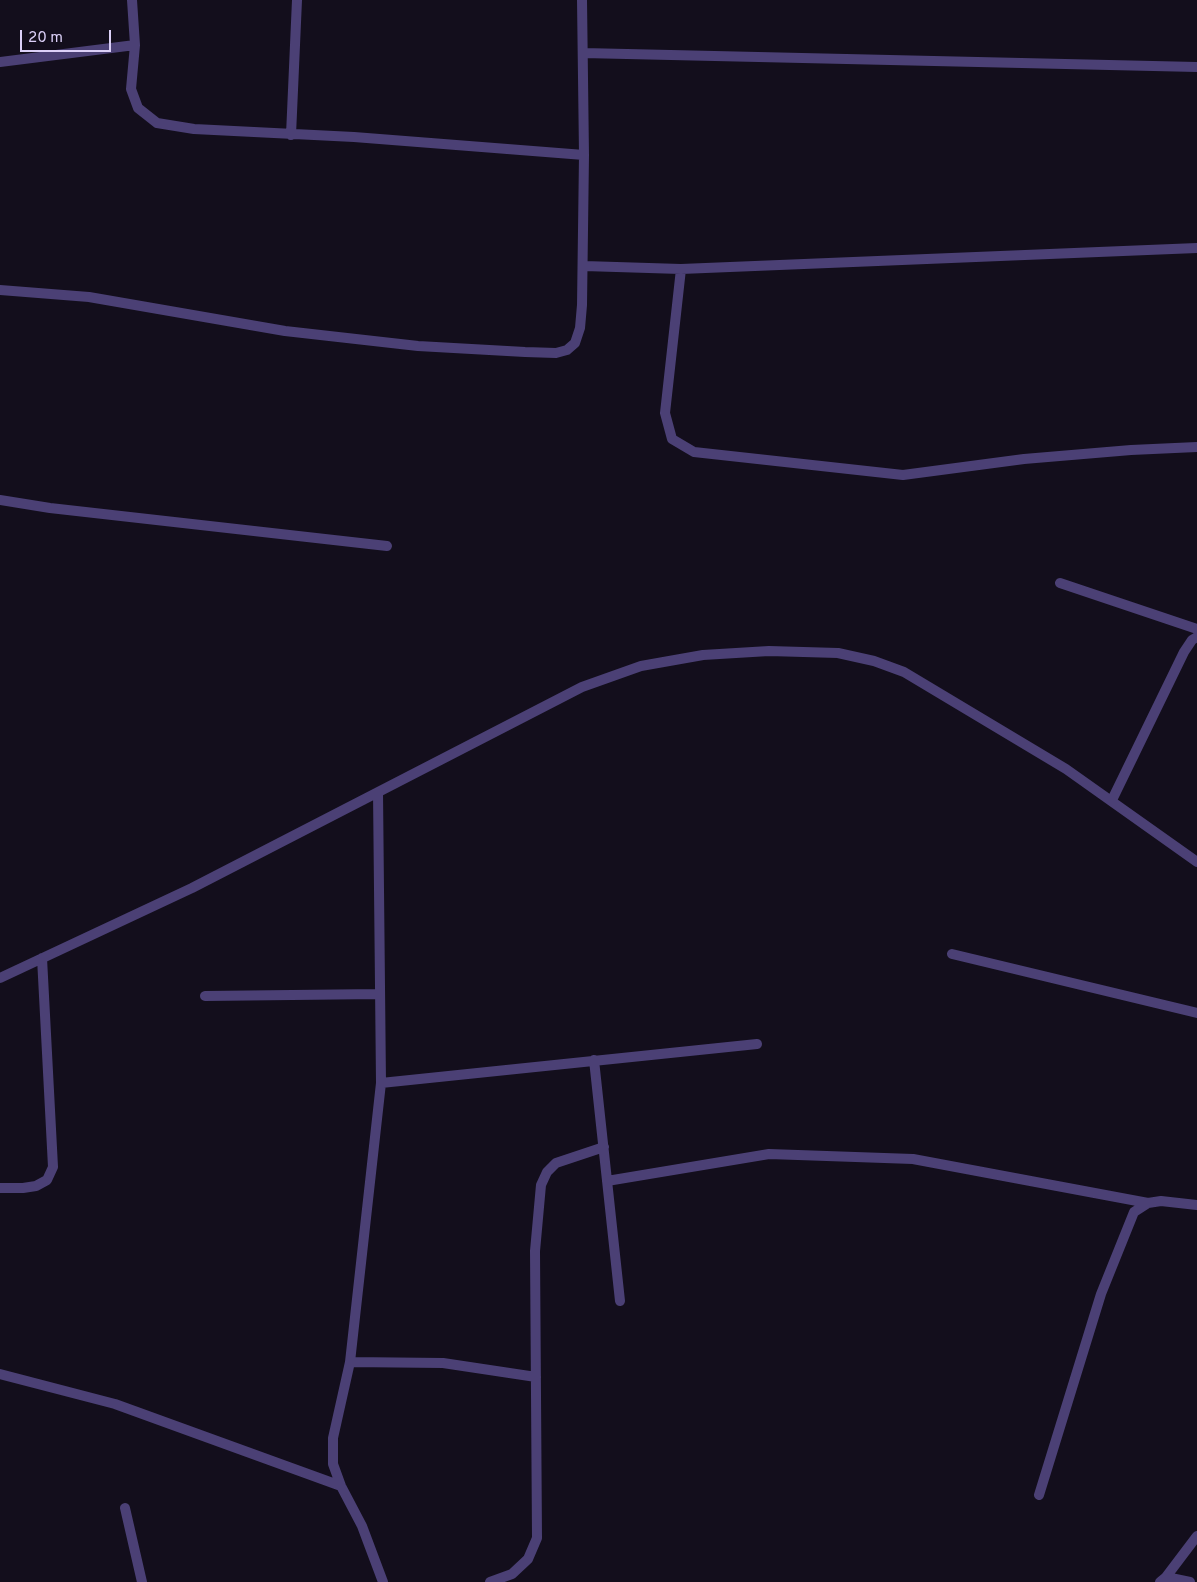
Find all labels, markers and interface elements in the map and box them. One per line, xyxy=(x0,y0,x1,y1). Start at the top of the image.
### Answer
scale bar xyxy=(22,20,114,52)
text: 20 m xyxy=(28,29,63,48)

